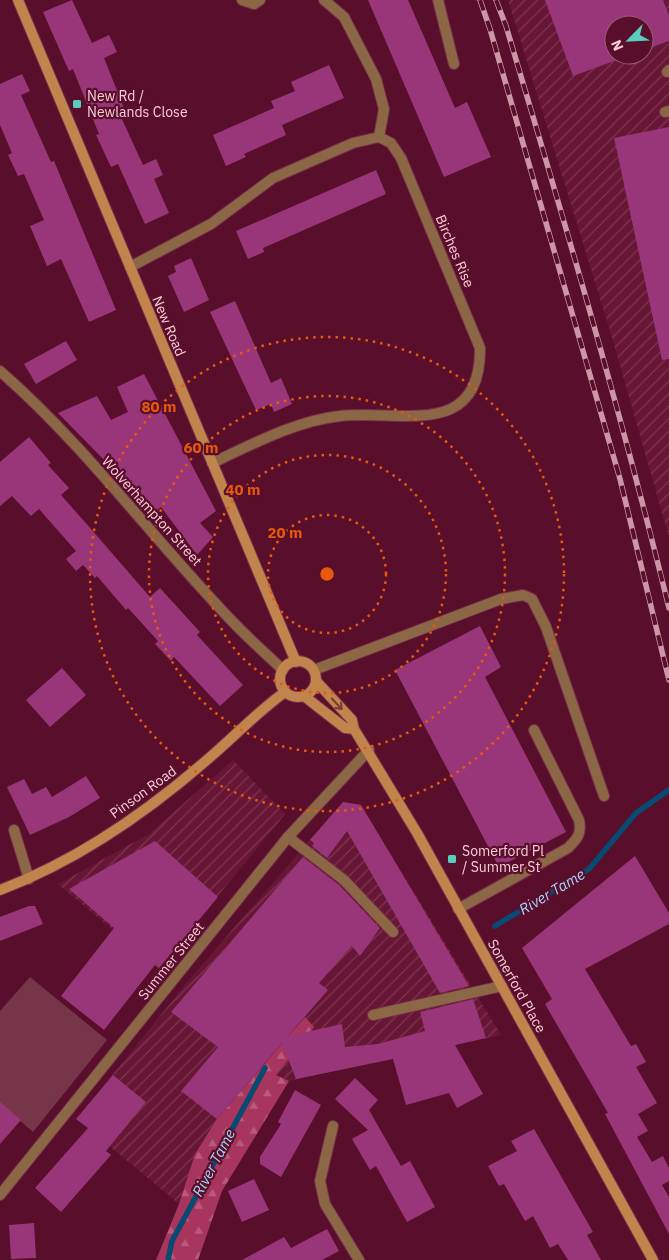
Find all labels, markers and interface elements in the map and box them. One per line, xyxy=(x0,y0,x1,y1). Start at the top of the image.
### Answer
north arrow xyxy=(604,15,654,65)
text: N xyxy=(607,37,627,54)
place label: New Rd / Newlands Close xyxy=(87,87,188,121)
marker: New Rd / Newlands Close xyxy=(71,98,83,110)
street label: Birches Rise xyxy=(432,212,479,290)
street label: New Road xyxy=(148,293,190,359)
text: 80 m xyxy=(142,397,176,416)
text: 60 m xyxy=(184,438,218,457)
street label: Wolverhampton Street xyxy=(98,452,206,570)
text: 40 m xyxy=(226,480,260,499)
text: 20 m xyxy=(268,523,302,542)
centre of rings xyxy=(318,565,336,583)
one-way arrow xyxy=(331,698,343,710)
street label: Pinson Road xyxy=(106,762,180,822)
place label: Somerford Pl / Summer St xyxy=(462,842,544,876)
marker: Somerford Pl / Summer St xyxy=(446,853,458,865)
water label: River Tame xyxy=(515,864,588,919)
street label: Summer Street xyxy=(134,918,208,1004)
street label: Somerford Place xyxy=(484,936,550,1036)
water label: River Tame xyxy=(188,1125,239,1200)

